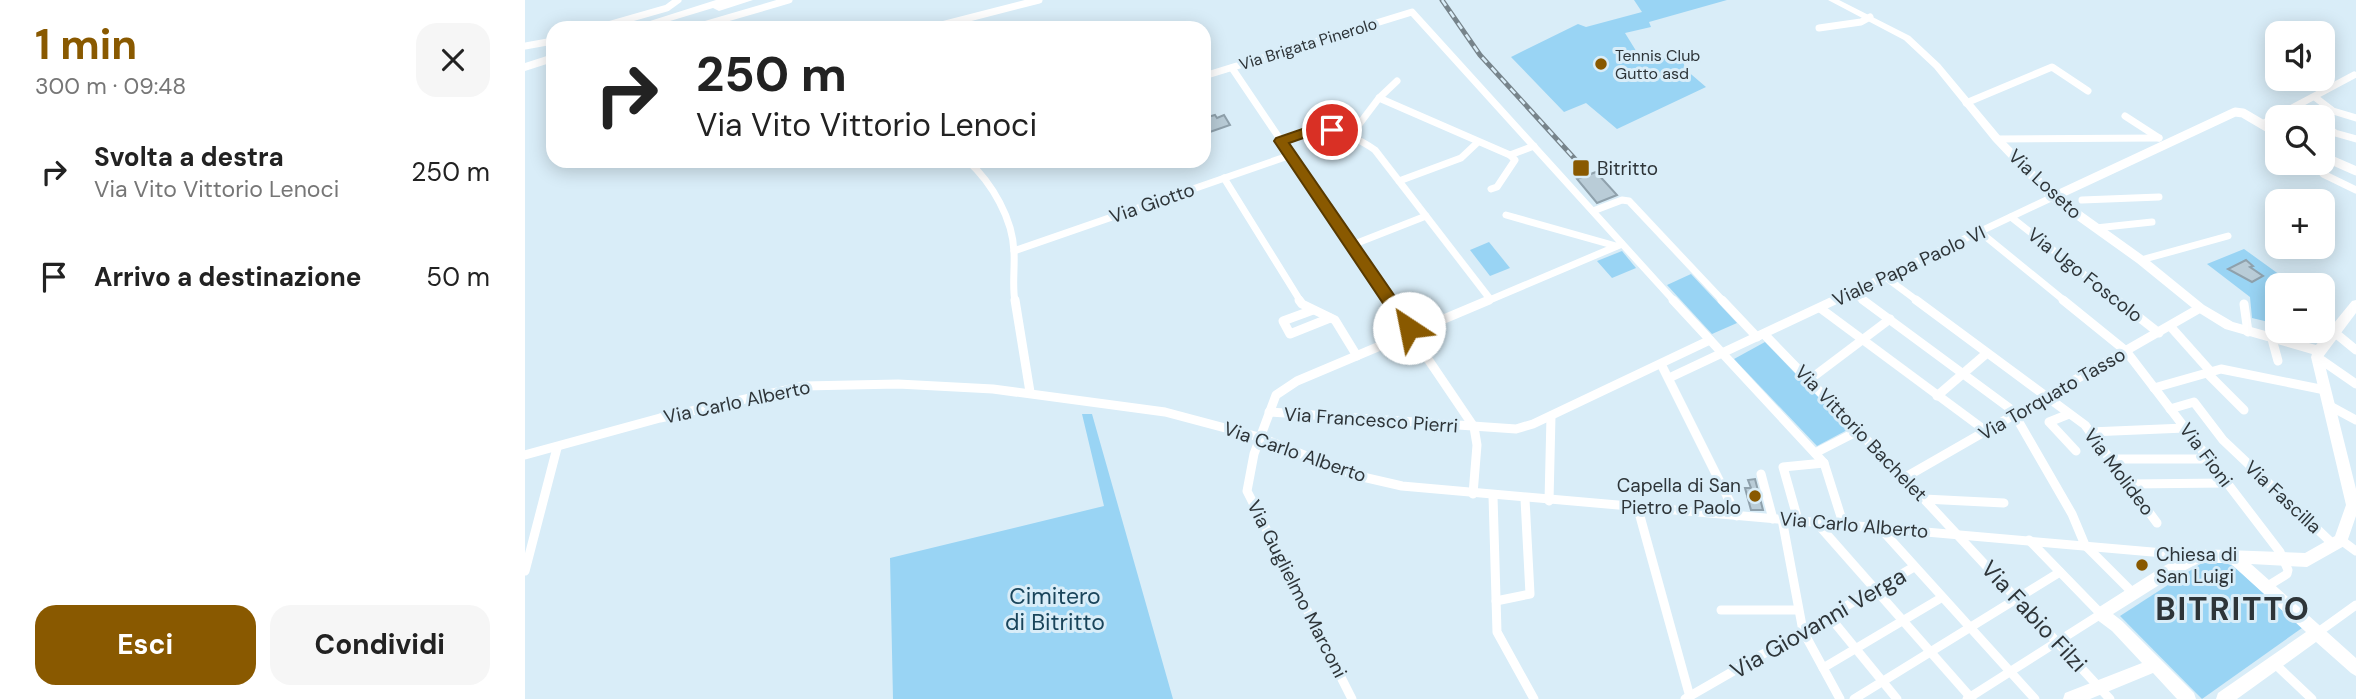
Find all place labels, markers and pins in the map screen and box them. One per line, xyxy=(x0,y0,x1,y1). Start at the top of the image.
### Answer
place label: Tennis Club Gutto asd xyxy=(1615,45,1700,84)
marker: Tennis Club Gutto asd xyxy=(1593,56,1609,72)
pin xyxy=(1302,100,1362,160)
place label: Bitritto xyxy=(1597,156,1658,181)
marker: Bitritto xyxy=(1571,158,1591,178)
place label: Capella di San Pietro e Paolo xyxy=(1617,473,1741,520)
marker: Capella di San Pietro e Paolo xyxy=(1747,488,1763,504)
place label: Chiesa di San Luigi xyxy=(2156,542,2237,589)
marker: Chiesa di San Luigi xyxy=(2134,557,2150,573)

